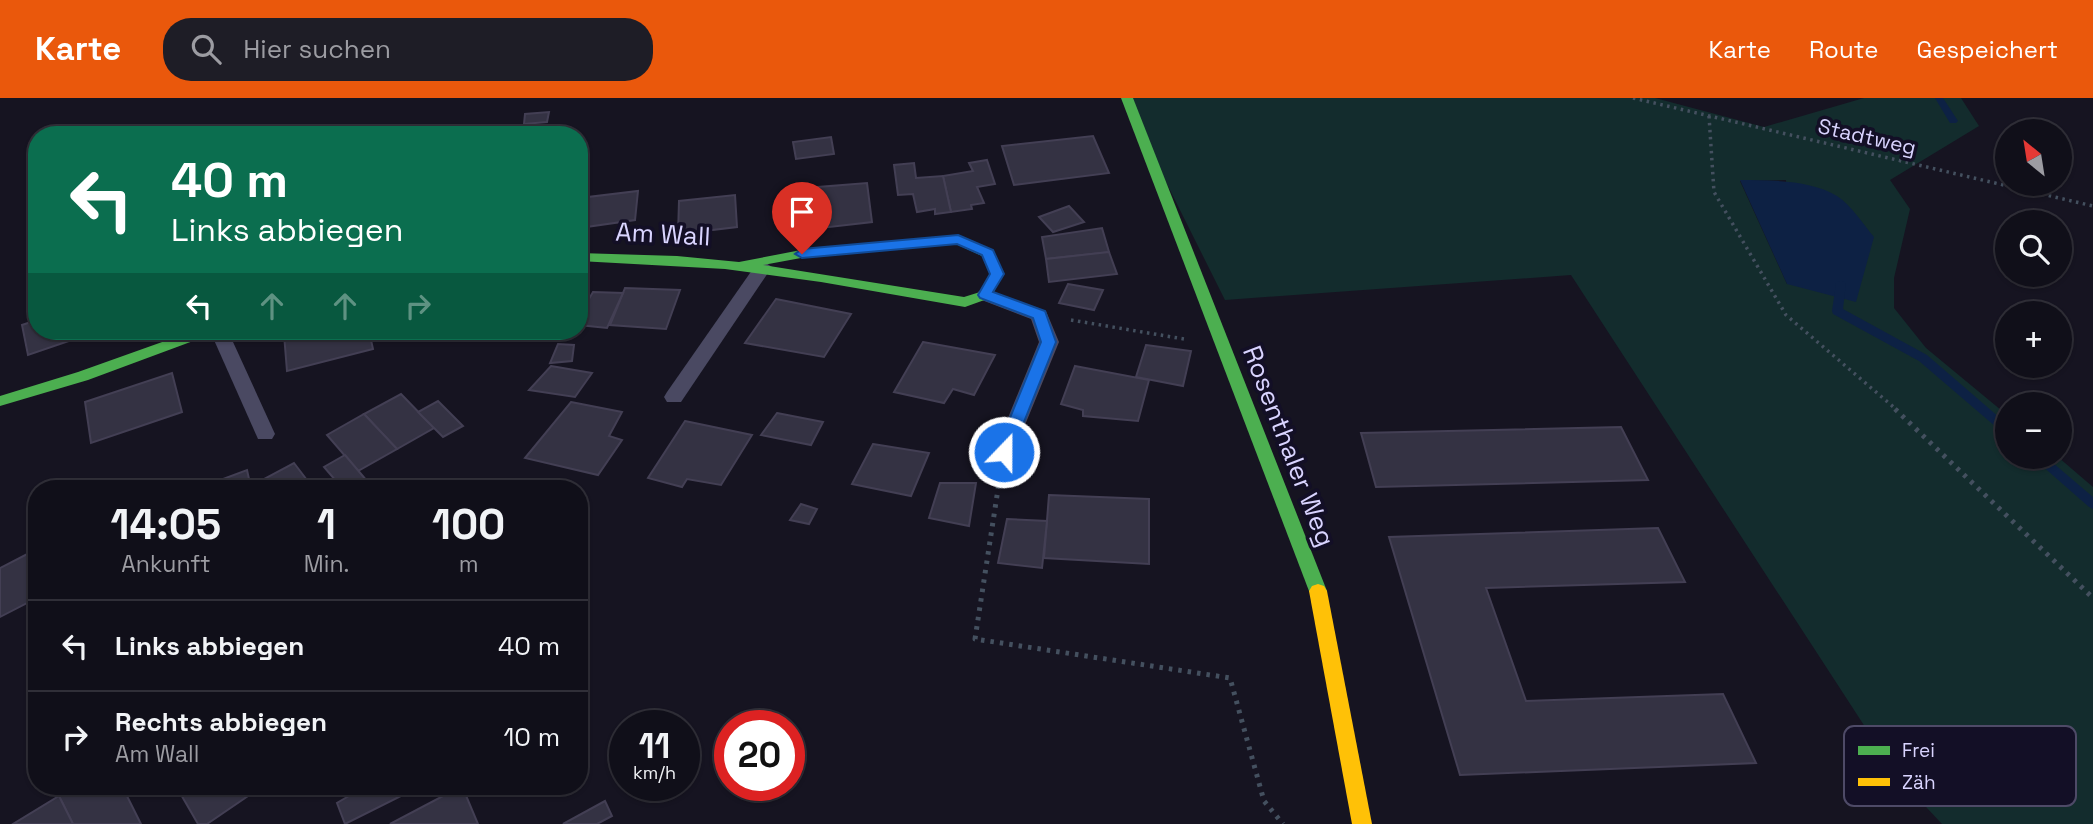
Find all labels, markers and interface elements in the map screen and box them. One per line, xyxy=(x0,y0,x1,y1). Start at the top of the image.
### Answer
search box xyxy=(163,18,653,81)
text: Karte xyxy=(35,28,121,70)
icon: search xyxy=(187,30,225,68)
text: Hier suchen xyxy=(243,32,391,66)
text: Karte xyxy=(1709,34,1771,65)
text: Route xyxy=(1809,34,1878,65)
text: Gespeichert xyxy=(1916,34,2058,65)
street label: Stadtweg xyxy=(1815,112,1919,161)
north arrow xyxy=(1995,119,2072,196)
map controls xyxy=(1995,119,2072,469)
text: 40 m xyxy=(171,149,288,211)
icon: left xyxy=(56,154,147,245)
pin xyxy=(772,182,832,254)
icon: arrive xyxy=(783,193,821,231)
text: Links abbiegen xyxy=(171,210,403,250)
button: search xyxy=(1995,210,2072,287)
street label: Am Wall xyxy=(614,215,712,253)
icon: left xyxy=(180,287,218,325)
icon: ahead xyxy=(253,287,291,325)
icon: ahead xyxy=(326,287,364,325)
icon: right xyxy=(399,287,437,325)
button: + xyxy=(1995,301,2072,378)
street label: Rosenthaler Weg xyxy=(1235,341,1343,551)
button: − xyxy=(1995,392,2072,469)
position arrow xyxy=(967,415,1041,489)
text: 14:05 xyxy=(111,498,221,551)
text: 1 xyxy=(317,498,336,551)
text: 100 xyxy=(432,498,505,551)
text: Ankunft xyxy=(121,549,211,579)
text: Min. xyxy=(304,549,349,579)
text: m xyxy=(459,549,479,579)
icon: left xyxy=(56,627,94,665)
text: Links abbiegen xyxy=(115,629,304,663)
text: 40 m xyxy=(498,629,560,663)
text: Rechts abbiegen xyxy=(115,705,327,739)
speed limit sign: 20 xyxy=(714,710,805,801)
icon: right xyxy=(56,718,94,756)
text: 10 m xyxy=(503,720,560,754)
text: 11 xyxy=(639,724,670,768)
legend xyxy=(1844,726,2076,806)
text: Frei xyxy=(1902,738,1935,763)
text: Am Wall xyxy=(115,739,199,769)
text: km/h xyxy=(633,761,676,784)
text: Zäh xyxy=(1902,770,1936,795)

